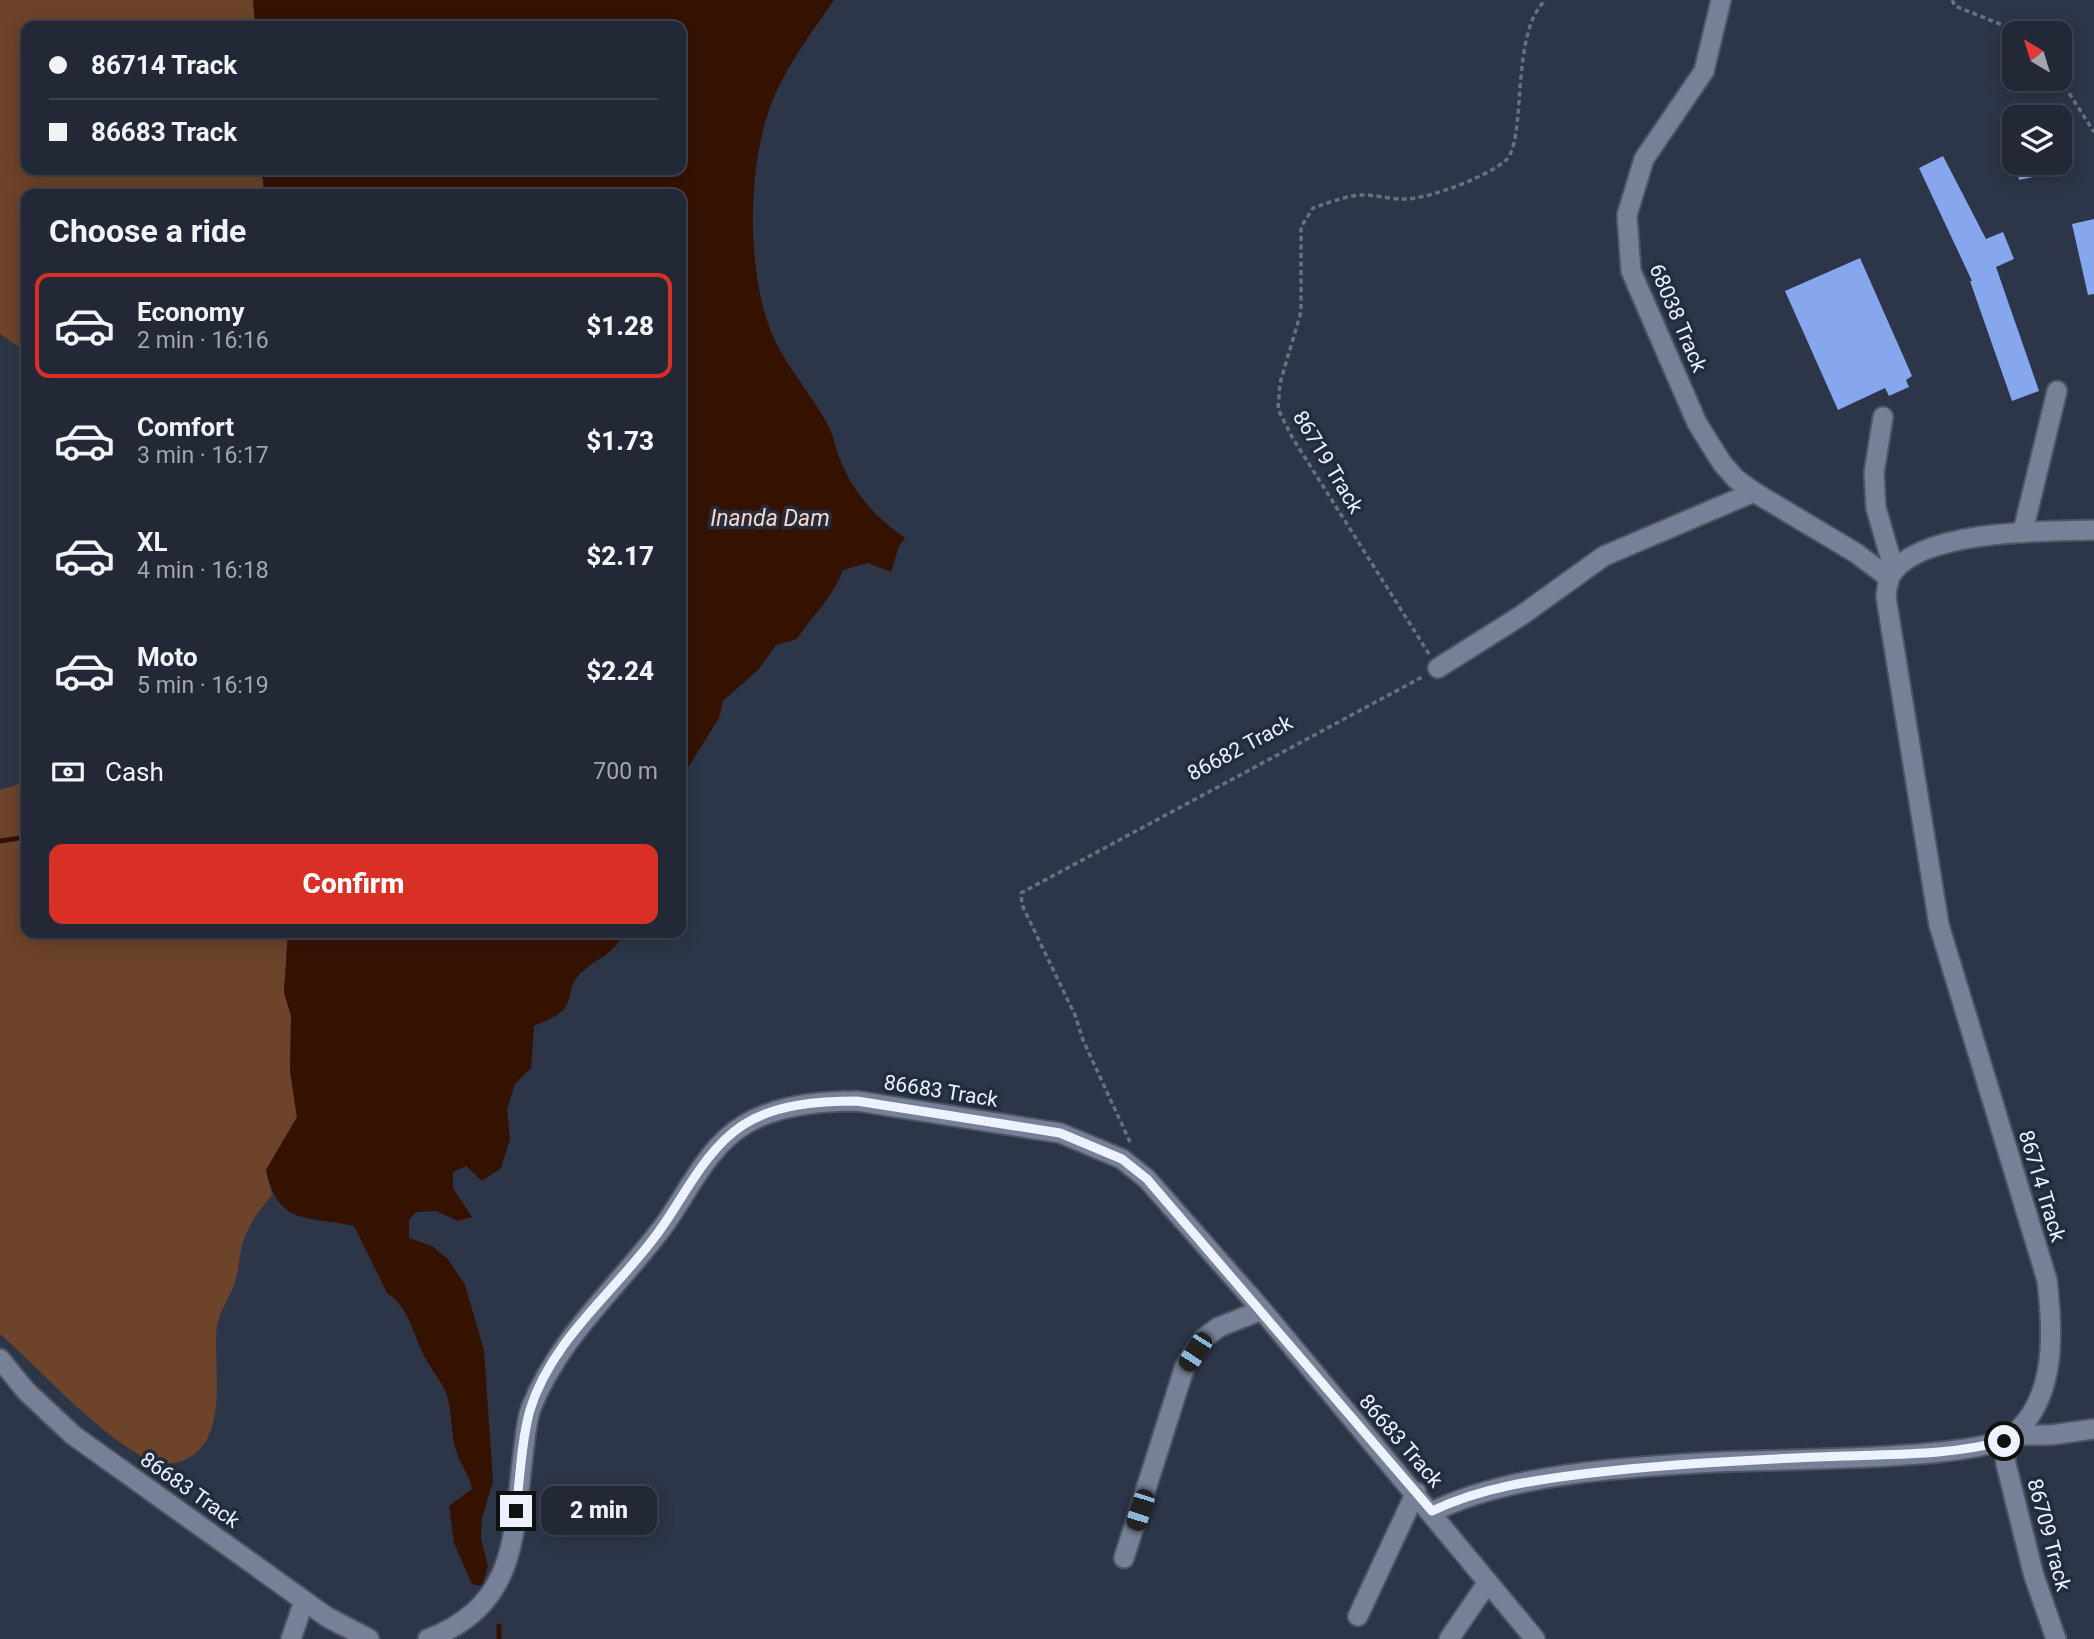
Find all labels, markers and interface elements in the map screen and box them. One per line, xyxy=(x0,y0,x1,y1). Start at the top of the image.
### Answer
north arrow xyxy=(2002,21,2072,91)
map controls xyxy=(2002,21,2072,175)
text: 86714 Track xyxy=(91,50,237,80)
button: layers xyxy=(2002,105,2072,175)
text: 86683 Track xyxy=(91,117,237,147)
text: Choose a ride xyxy=(49,212,246,250)
street label: 68038 Track xyxy=(1644,260,1712,376)
icon: car xyxy=(53,294,116,357)
text: Economy xyxy=(137,297,244,327)
text: $1.28 xyxy=(586,311,654,341)
text: 2 min · 16:16 xyxy=(137,327,269,354)
street label: 86719 Track xyxy=(1288,406,1368,518)
icon: car xyxy=(53,409,116,472)
text: Comfort xyxy=(137,412,234,442)
text: $1.73 xyxy=(586,426,654,456)
text: 3 min · 16:17 xyxy=(137,442,269,469)
water label: Inanda Dam xyxy=(710,505,830,532)
icon: car xyxy=(53,524,116,587)
text: XL xyxy=(137,527,168,557)
text: $2.17 xyxy=(586,541,654,571)
text: 4 min · 16:18 xyxy=(137,557,269,584)
icon: car xyxy=(53,639,116,702)
text: Moto xyxy=(137,642,198,672)
text: $2.24 xyxy=(586,656,654,686)
text: 5 min · 16:19 xyxy=(137,672,269,699)
street label: 86682 Track xyxy=(1183,710,1297,786)
icon: cash xyxy=(49,753,87,791)
text: Cash xyxy=(105,757,164,787)
text: 700 m xyxy=(593,758,658,785)
button: Confirm xyxy=(49,844,658,924)
street label: 86683 Track xyxy=(882,1070,1000,1112)
street label: 86714 Track xyxy=(2014,1127,2070,1245)
car xyxy=(1175,1329,1216,1375)
street label: 86683 Track xyxy=(1354,1390,1448,1493)
route start xyxy=(1988,1425,2020,1457)
street label: 86683 Track xyxy=(136,1447,244,1533)
street label: 86709 Track xyxy=(2022,1476,2076,1594)
callout: 2 min xyxy=(540,1486,656,1536)
car xyxy=(1124,1487,1157,1533)
route end xyxy=(500,1495,532,1527)
text: 2 min xyxy=(570,1497,628,1524)

